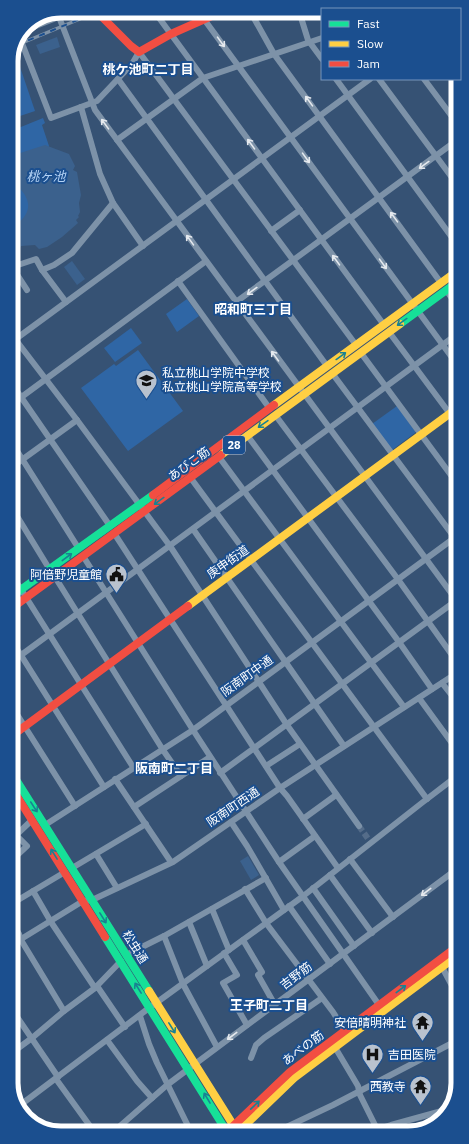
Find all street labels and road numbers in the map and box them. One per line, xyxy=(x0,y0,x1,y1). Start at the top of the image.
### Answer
road number: 28 xyxy=(223,436,245,454)
street label: あびこ筋 xyxy=(165,443,213,484)
street label: 庚申街道 xyxy=(204,542,252,582)
street label: 阪南町中通 xyxy=(218,652,275,699)
street label: 阪南町西通 xyxy=(204,784,262,830)
street label: 松虫通 xyxy=(120,927,151,966)
street label: 吉野筋 xyxy=(277,959,315,992)
street label: あべの筋 xyxy=(279,1027,326,1068)

